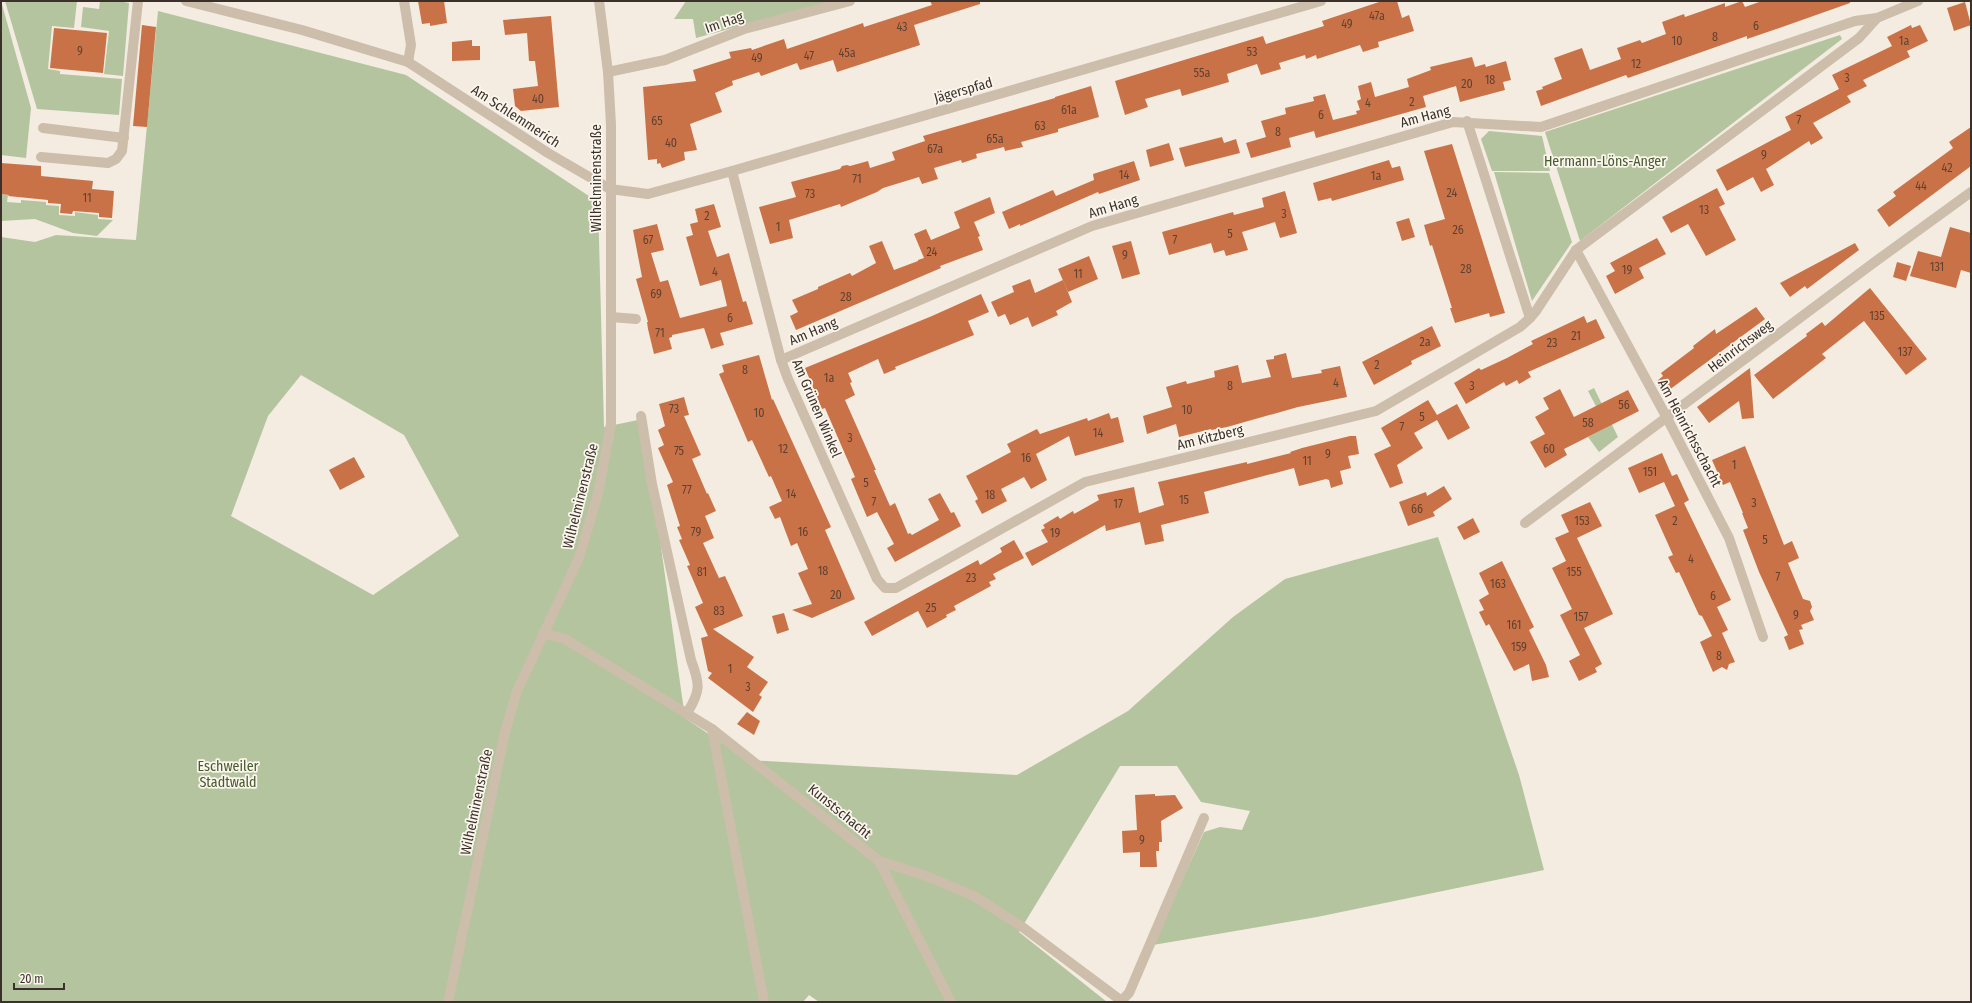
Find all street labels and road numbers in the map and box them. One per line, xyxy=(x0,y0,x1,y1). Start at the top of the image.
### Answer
street label: Im Hag xyxy=(703,8,746,37)
street label: Jägerspfad xyxy=(932,74,994,107)
street label: Am Schlemmerich xyxy=(468,81,563,151)
street label: Am Hang xyxy=(1398,102,1452,131)
street label: Wilhelminenstraße xyxy=(588,124,605,232)
street label: Am Hang xyxy=(1086,191,1140,222)
street label: Am Hang xyxy=(787,314,840,349)
street label: Heinrichsweg xyxy=(1705,316,1776,376)
street label: Am Grünen Winkel xyxy=(788,357,845,460)
street label: Am Heinrichsschacht xyxy=(1654,376,1725,490)
street label: Am Kitzberg xyxy=(1175,421,1246,454)
street label: Wilhelminenstraße xyxy=(559,442,602,551)
street label: Wilhelminenstraße xyxy=(457,747,496,857)
street label: Kunstschacht xyxy=(805,781,875,842)

